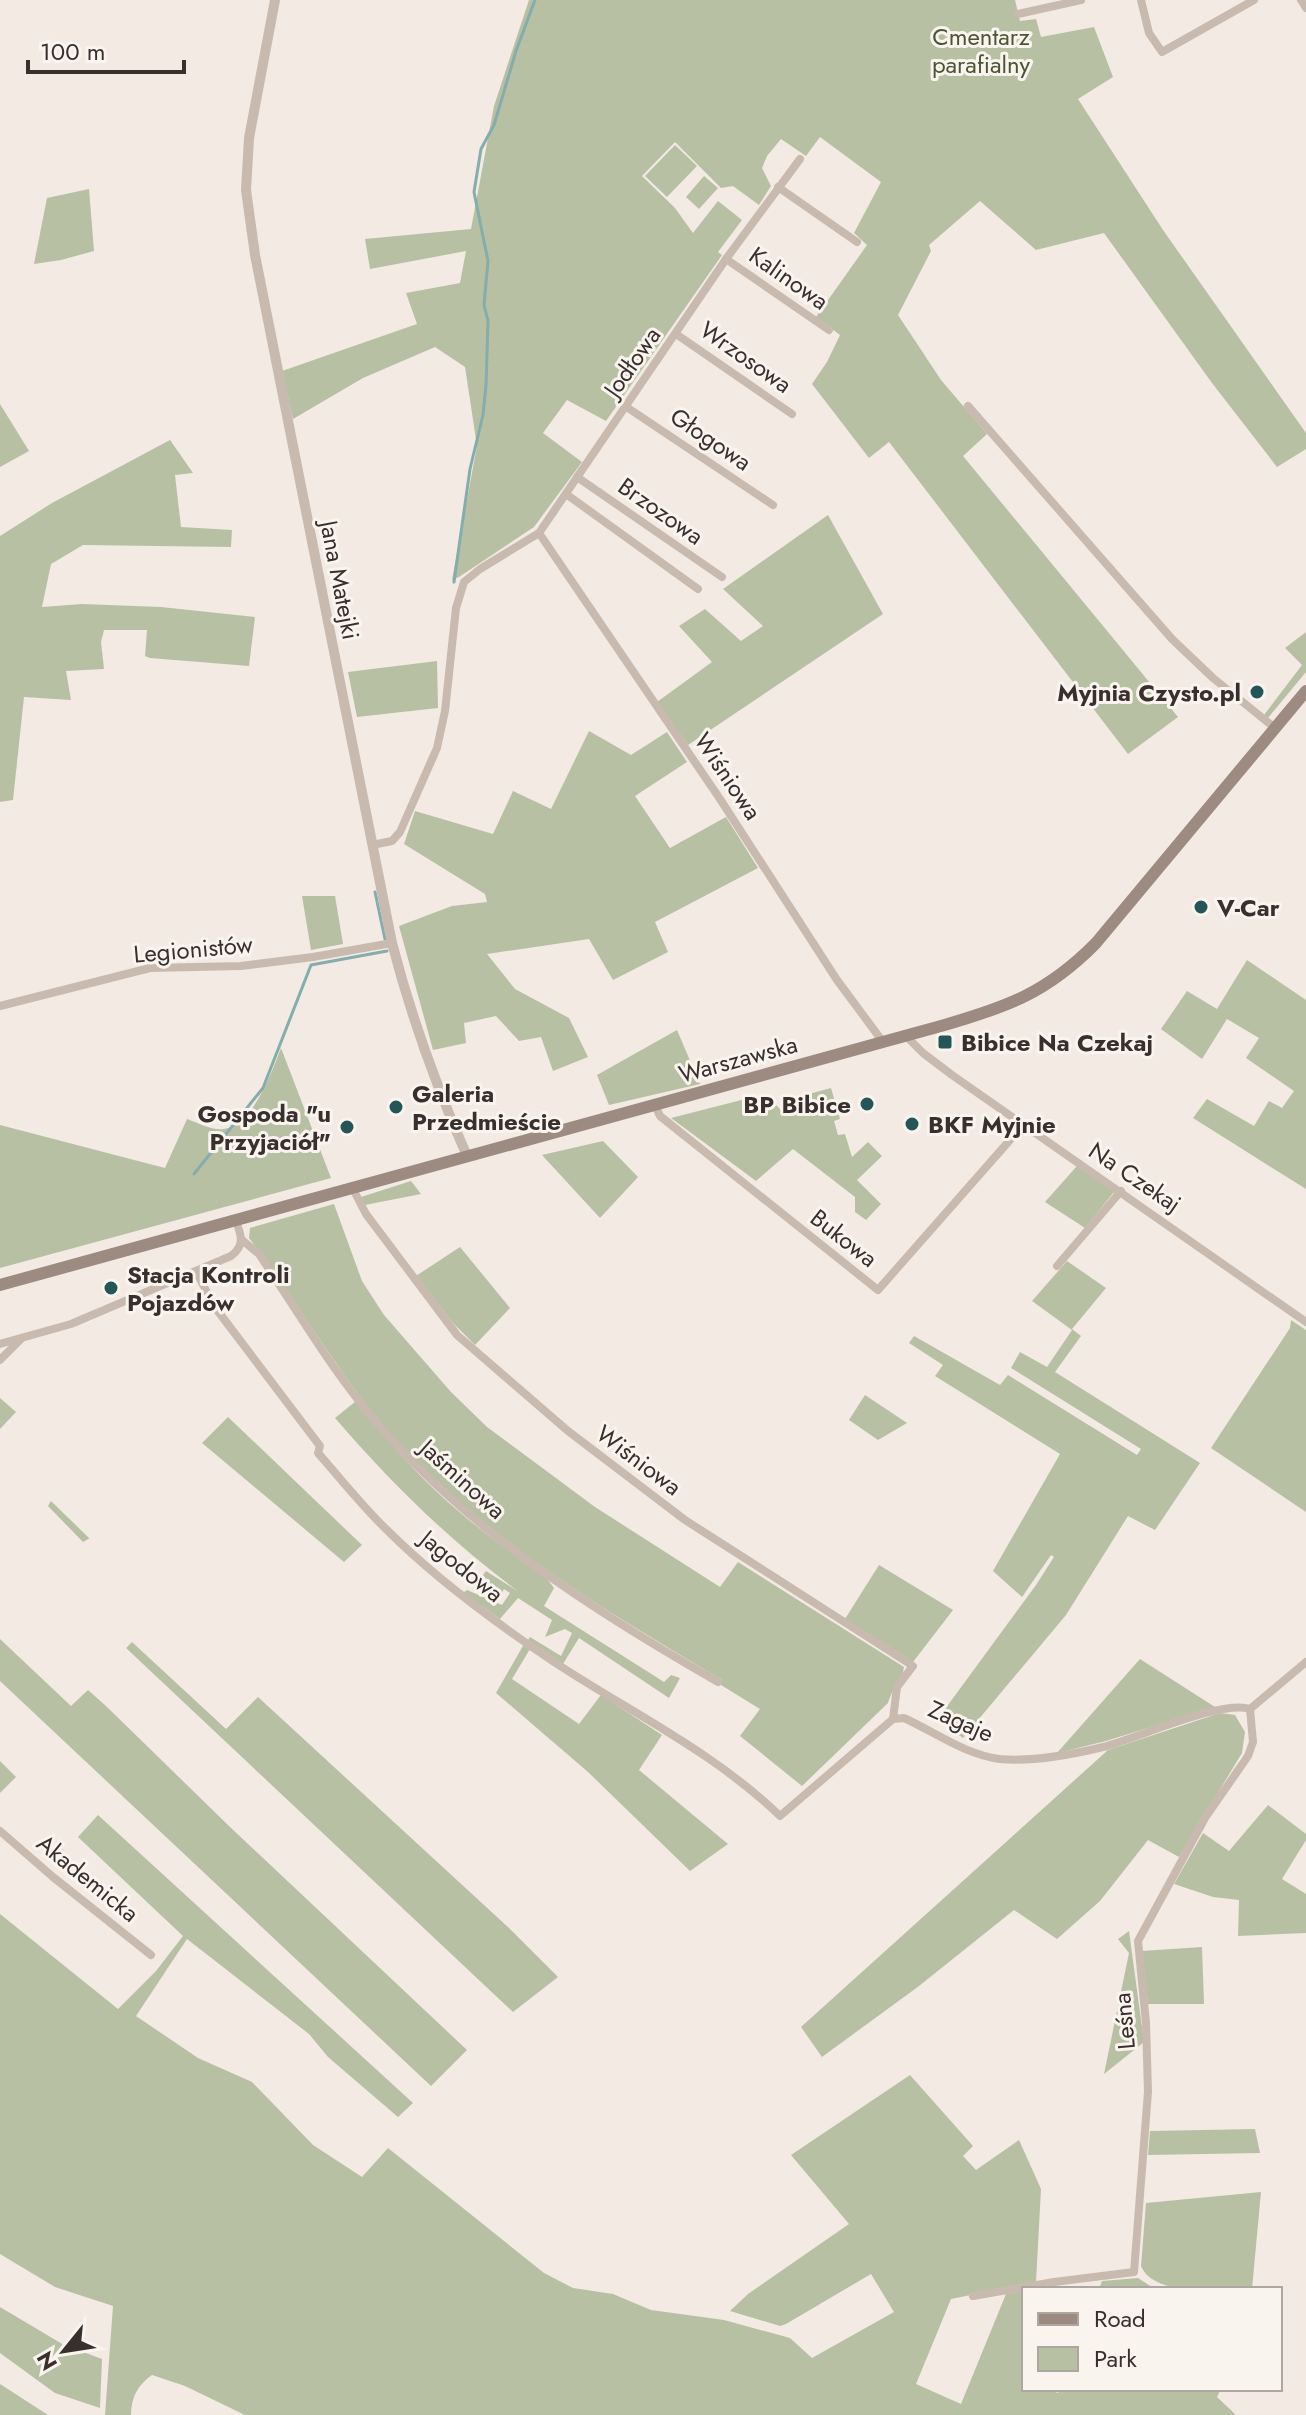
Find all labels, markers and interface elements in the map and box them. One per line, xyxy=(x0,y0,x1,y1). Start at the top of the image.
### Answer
park label: Cmentarz parafialny xyxy=(932,19,1031,82)
scale bar xyxy=(28,24,184,74)
text: 100 m xyxy=(40,34,106,69)
street label: Kalinowa xyxy=(742,238,836,318)
street label: Wrzosowa xyxy=(693,313,799,401)
street label: Jodłowa xyxy=(593,320,669,407)
street label: Głogowa xyxy=(663,399,759,479)
street label: Brzozowa xyxy=(611,469,711,553)
street label: Jana Matejki xyxy=(311,515,369,643)
place label: Myjnia Czysto.pl xyxy=(1057,675,1241,710)
marker: Myjnia Czysto.pl xyxy=(1248,683,1266,701)
street label: Wiśniowa xyxy=(686,725,770,827)
place label: V-Car xyxy=(1216,890,1280,925)
marker: V-Car xyxy=(1192,898,1210,916)
street label: Legionistów xyxy=(132,926,255,972)
place label: Bibice Na Czekaj xyxy=(961,1025,1153,1060)
street label: Warszawska xyxy=(675,1026,801,1092)
marker: Bibice Na Czekaj xyxy=(936,1033,954,1051)
place label: Galeria Przedmieście xyxy=(412,1076,561,1139)
place label: BP Bibice xyxy=(743,1087,851,1122)
marker: BP Bibice xyxy=(858,1095,876,1113)
place label: Gospoda "u Przyjaciół" xyxy=(197,1096,331,1159)
marker: Galeria Przedmieście xyxy=(387,1098,405,1116)
place label: BKF Myjnie xyxy=(928,1107,1056,1142)
marker: BKF Myjnie xyxy=(903,1115,921,1133)
marker: Gospoda "u Przyjaciół" xyxy=(338,1118,356,1136)
street label: Na Czekaj xyxy=(1082,1133,1188,1221)
street label: Bukowa xyxy=(803,1201,885,1275)
place label: Stacja Kontroli Pojazdów xyxy=(127,1257,290,1320)
marker: Stacja Kontroli Pojazdów xyxy=(102,1279,120,1297)
street label: Wiśniowa xyxy=(589,1416,689,1504)
street label: Jaśminowa xyxy=(410,1429,514,1527)
street label: Jagodowa xyxy=(410,1520,511,1611)
street label: Zagaje xyxy=(923,1691,999,1751)
street label: Akademicka xyxy=(29,1826,147,1930)
street label: Leśna xyxy=(1104,1991,1144,2051)
legend xyxy=(1022,2287,1282,2391)
text: Road xyxy=(1094,2301,1146,2336)
north arrow xyxy=(24,2311,104,2391)
text: Park xyxy=(1094,2341,1137,2376)
text: N xyxy=(28,2345,65,2377)

